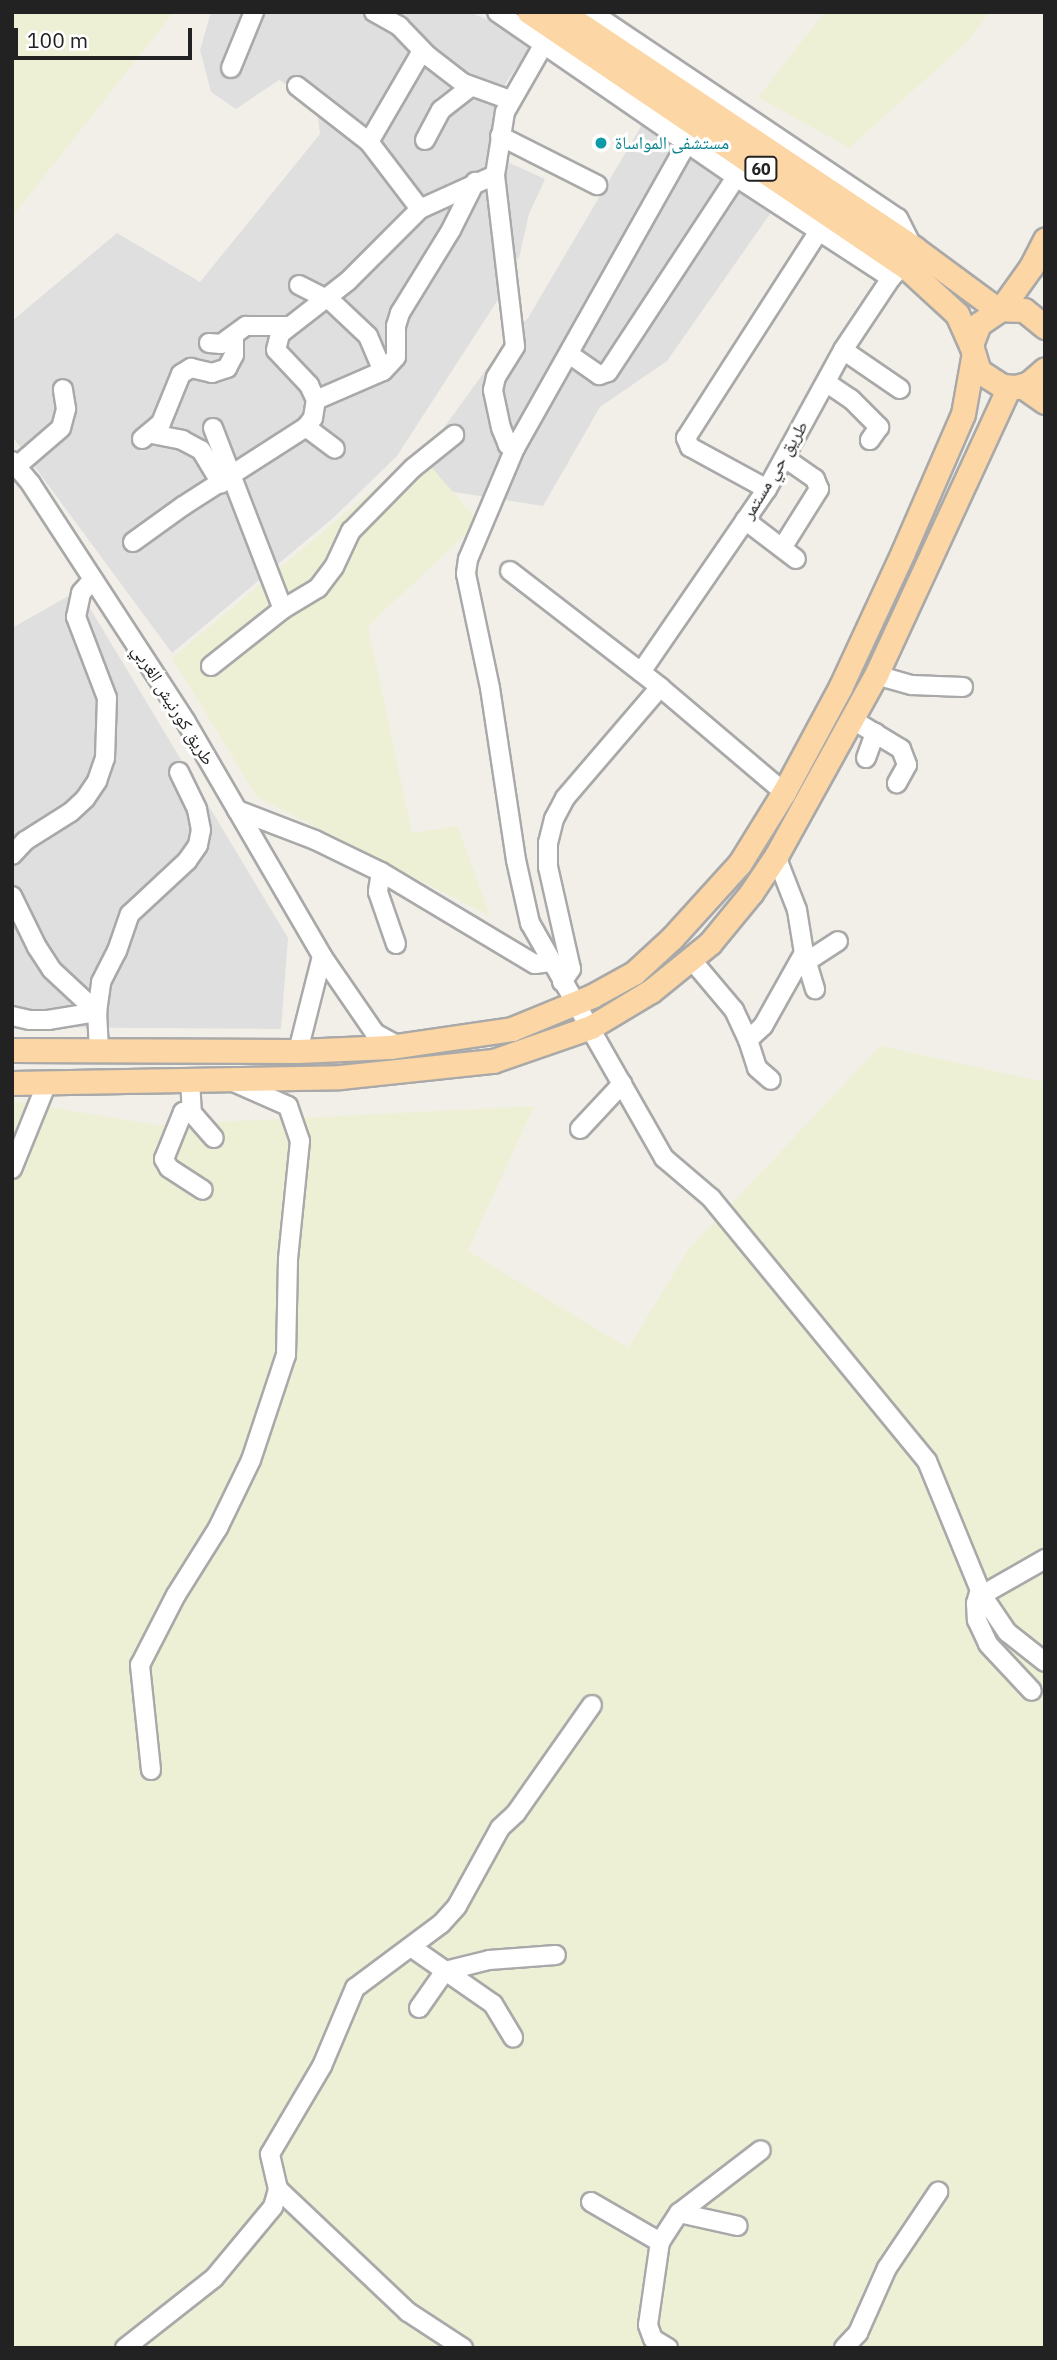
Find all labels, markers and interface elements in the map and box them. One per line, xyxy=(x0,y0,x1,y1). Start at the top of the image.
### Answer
scale bar xyxy=(18,14,196,58)
text: 100 m xyxy=(27,26,88,54)
place label: مستشفى المواساة xyxy=(615,132,729,154)
marker: مستشفى المواساة xyxy=(593,135,609,151)
road number: 60 xyxy=(744,156,778,182)
street label: طريق حي مستمر xyxy=(737,417,813,523)
street label: طريق كورنيش الغربي xyxy=(127,641,219,769)

